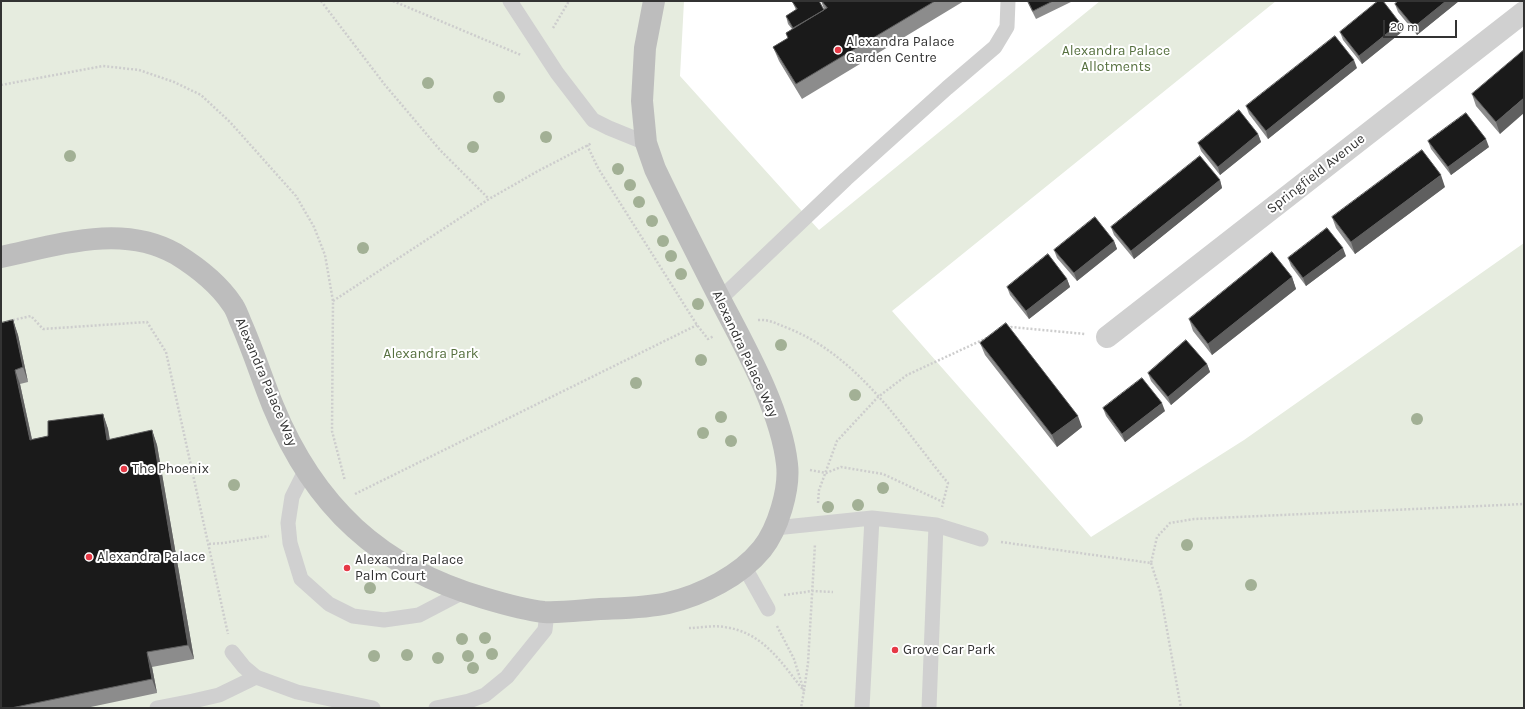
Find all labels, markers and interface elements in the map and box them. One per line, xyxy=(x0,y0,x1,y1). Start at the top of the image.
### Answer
scale bar xyxy=(1385,12,1459,38)
text: 20 m xyxy=(1390,20,1418,34)
place label: Alexandra Palace Garden Centre xyxy=(846,34,954,66)
park label: Alexandra Palace Allotments xyxy=(1062,43,1170,76)
marker: Alexandra Palace Garden Centre xyxy=(833,45,843,55)
street label: Springfield Avenue xyxy=(1264,130,1368,218)
street label: Alexandra Palace Way xyxy=(708,288,782,420)
street label: Alexandra Palace Way xyxy=(231,315,301,449)
park label: Alexandra Park xyxy=(383,346,479,362)
place label: The Phoenix xyxy=(132,461,209,477)
marker: The Phoenix xyxy=(119,464,129,474)
place label: Alexandra Palace xyxy=(97,549,205,565)
marker: Alexandra Palace xyxy=(84,552,94,562)
place label: Alexandra Palace Palm Court xyxy=(355,552,463,584)
marker: Alexandra Palace Palm Court xyxy=(342,563,352,573)
place label: Grove Car Park xyxy=(903,642,995,658)
marker: Grove Car Park xyxy=(890,645,900,655)

